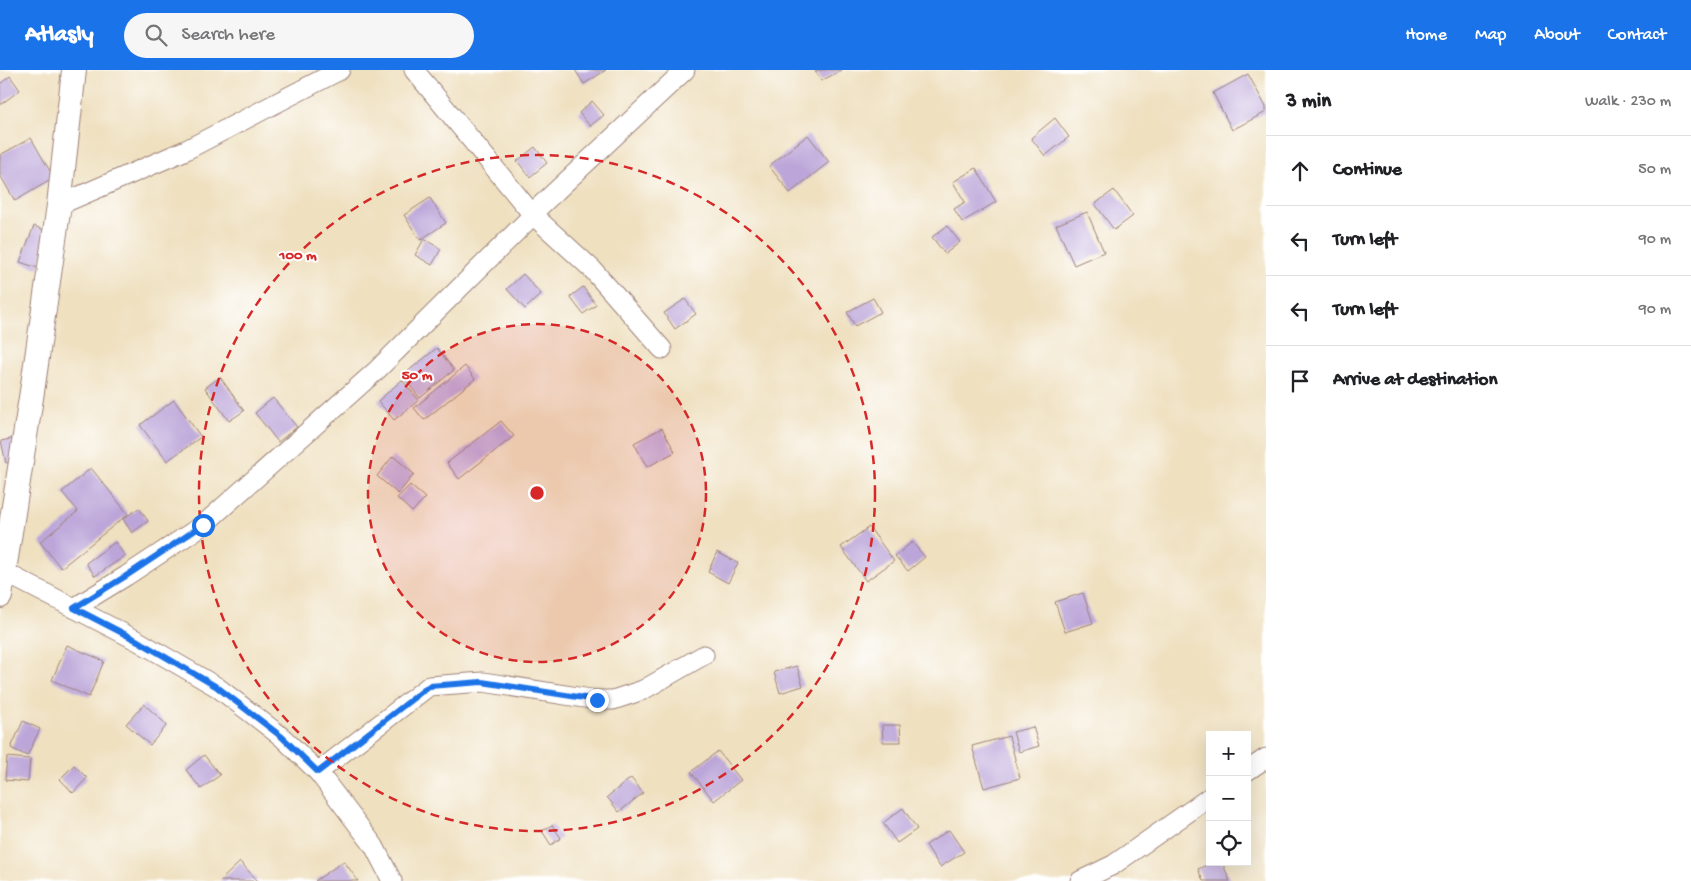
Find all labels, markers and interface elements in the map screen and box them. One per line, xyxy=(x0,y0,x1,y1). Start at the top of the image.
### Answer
search box xyxy=(124,13,474,58)
text: Atlasly xyxy=(25,21,94,50)
icon: search xyxy=(142,21,170,49)
text: Search here xyxy=(182,24,275,47)
text: Home xyxy=(1405,25,1447,46)
text: Map xyxy=(1475,25,1506,46)
text: About xyxy=(1534,25,1580,46)
text: Contact xyxy=(1608,25,1666,46)
text: 3 min xyxy=(1286,90,1331,115)
text: Walk · 230 m xyxy=(1585,93,1671,112)
icon: ahead xyxy=(1286,157,1314,185)
text: Continue xyxy=(1333,159,1402,182)
text: 50 m xyxy=(1638,161,1671,180)
icon: left xyxy=(1286,227,1314,255)
text: Turn left xyxy=(1333,229,1397,252)
text: 90 m xyxy=(1639,231,1671,250)
text: 100 m xyxy=(278,247,317,265)
icon: left xyxy=(1286,297,1314,325)
text: Turn left xyxy=(1333,299,1397,322)
text: 90 m xyxy=(1639,301,1671,320)
text: 50 m xyxy=(402,367,433,385)
icon: arrive xyxy=(1286,367,1314,395)
text: Arrive at destination xyxy=(1333,369,1497,392)
centre of rings xyxy=(528,484,546,502)
route start xyxy=(192,514,215,537)
route end xyxy=(586,689,609,712)
map controls xyxy=(1206,731,1251,866)
button: + xyxy=(1206,731,1251,776)
button: − xyxy=(1206,776,1251,821)
button: locate xyxy=(1206,821,1251,866)

